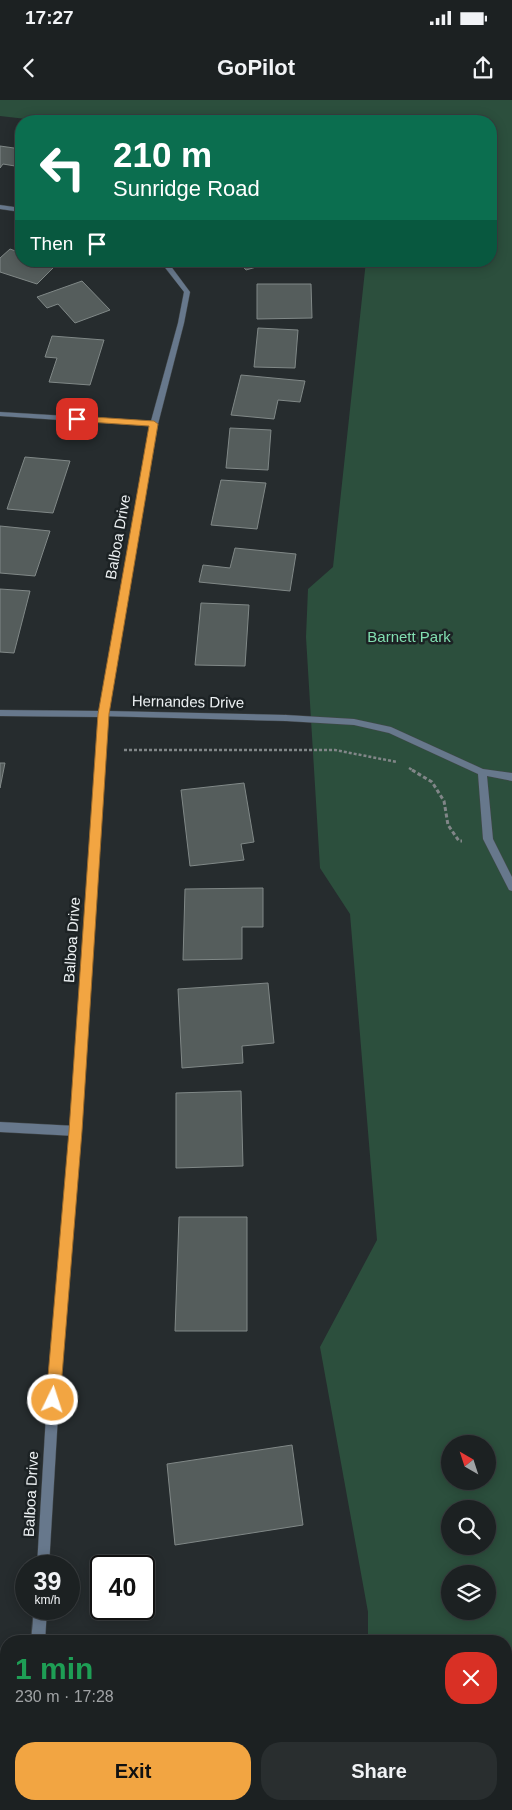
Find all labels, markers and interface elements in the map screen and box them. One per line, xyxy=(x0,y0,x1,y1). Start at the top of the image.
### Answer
text: 17:27 xyxy=(25,7,74,28)
icon: back xyxy=(15,54,43,82)
icon: share xyxy=(469,54,497,82)
text: GoPilot xyxy=(217,55,295,80)
icon: left xyxy=(30,135,95,200)
text: 210 m xyxy=(113,135,212,174)
text: Sunridge Road xyxy=(113,176,260,201)
icon: arrive xyxy=(83,230,111,258)
text: Then xyxy=(30,233,73,254)
pin xyxy=(56,398,98,440)
icon: arrive xyxy=(63,405,91,433)
street label: Balboa Drive xyxy=(102,493,133,581)
park label: Barnett Park xyxy=(367,628,451,645)
street label: Hernandes Drive xyxy=(132,692,244,711)
street label: Balboa Drive xyxy=(60,897,83,983)
position arrow xyxy=(26,1373,78,1425)
north arrow xyxy=(441,1435,496,1490)
map controls xyxy=(441,1435,496,1620)
street label: Balboa Drive xyxy=(20,1451,41,1537)
button: search xyxy=(441,1500,496,1555)
speed limit sign: 40 xyxy=(90,1555,155,1620)
button: layers xyxy=(441,1565,496,1620)
text: 39 xyxy=(34,1567,61,1595)
text: km/h xyxy=(34,1593,61,1607)
text: 1 min xyxy=(15,1652,93,1685)
button: close xyxy=(445,1652,497,1704)
text: 230 m · 17:28 xyxy=(15,1688,114,1705)
button: Exit xyxy=(15,1742,251,1800)
button: Share xyxy=(261,1742,497,1800)

